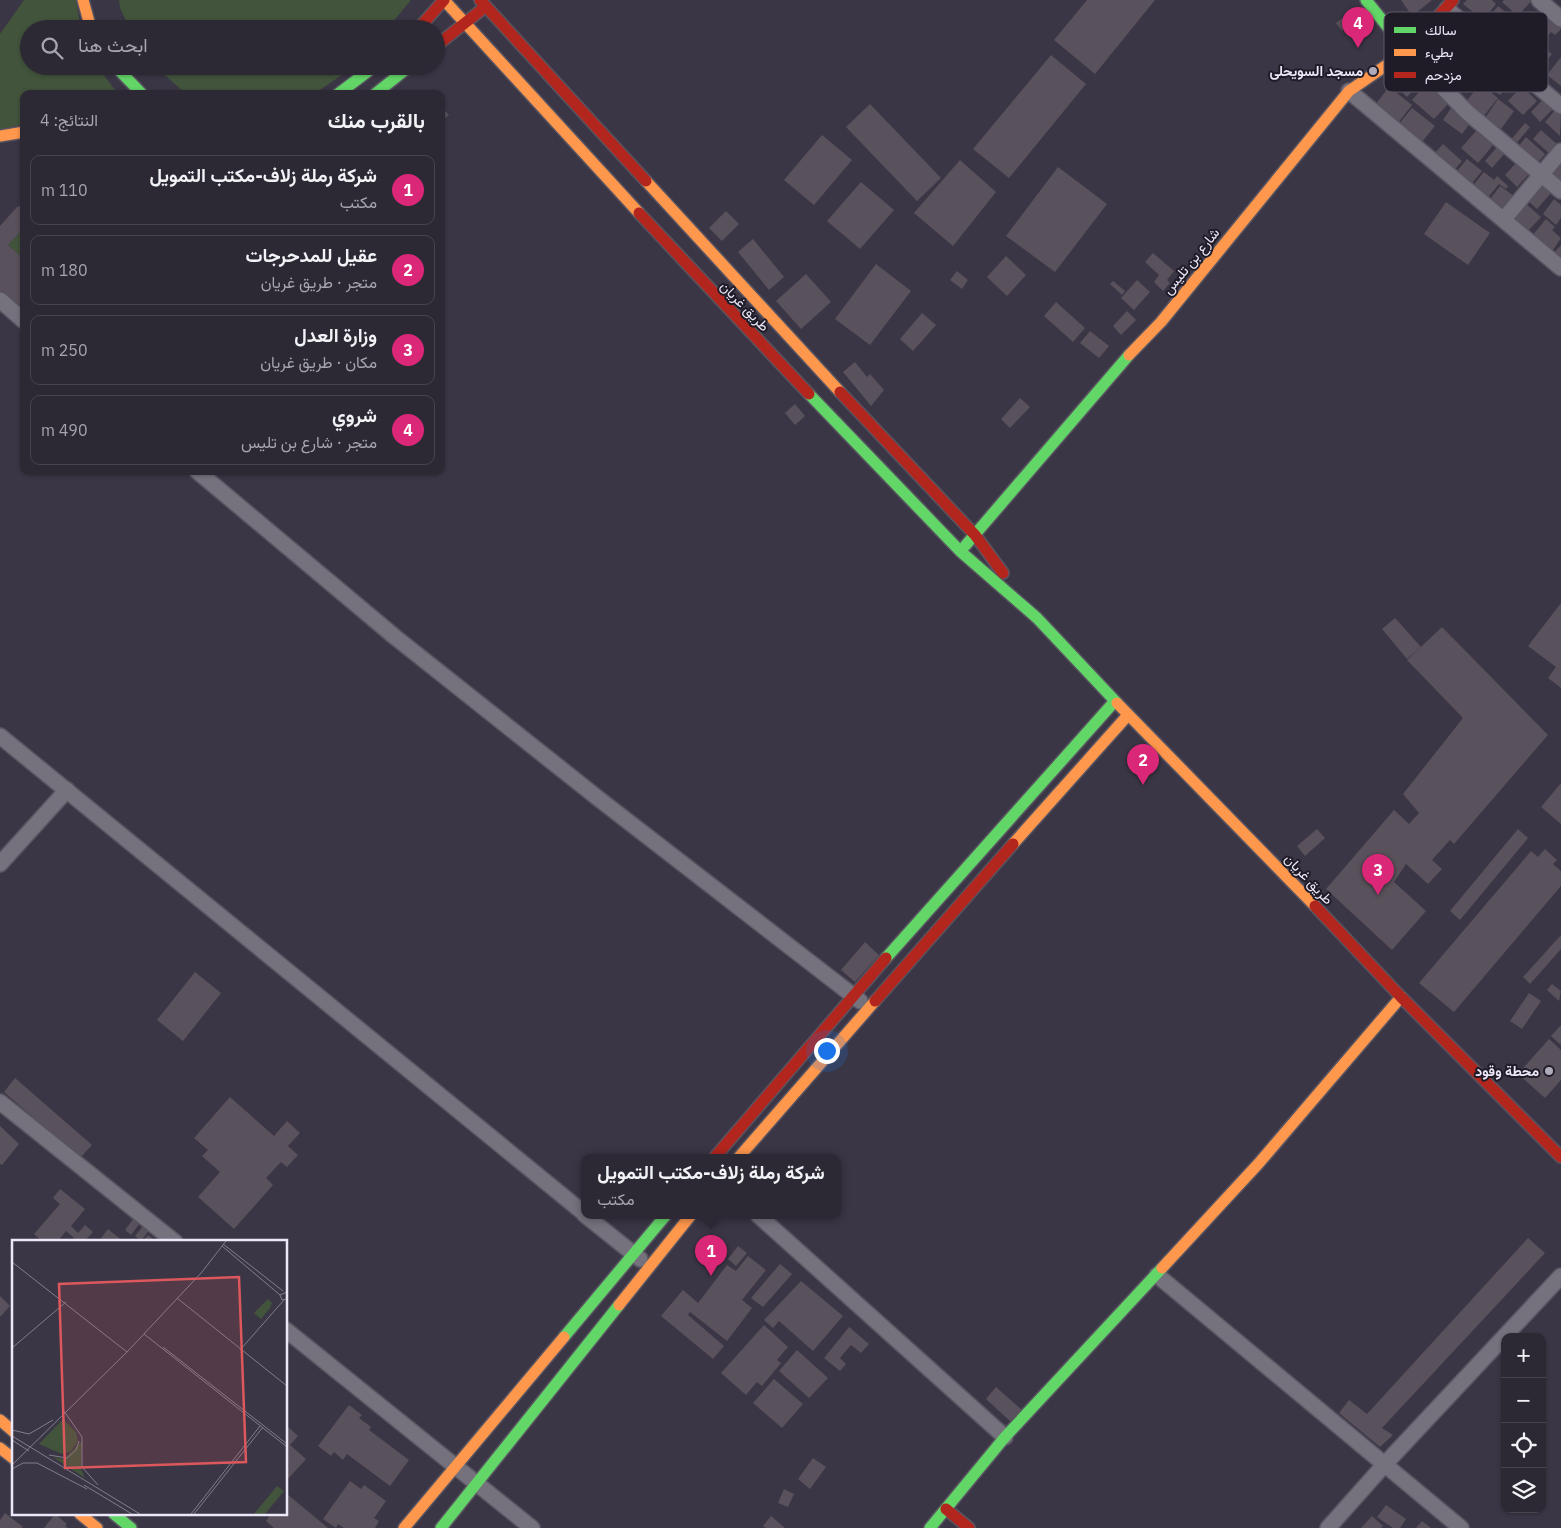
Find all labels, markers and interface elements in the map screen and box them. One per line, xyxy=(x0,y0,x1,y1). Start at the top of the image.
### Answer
pin: 4 xyxy=(1342,7,1374,48)
legend xyxy=(1384,12,1548,92)
search box xyxy=(20,20,445,75)
text: سالك xyxy=(1425,21,1456,39)
text: ابحث هنا xyxy=(78,33,148,57)
icon: search xyxy=(38,34,66,62)
text: بطيء xyxy=(1425,43,1453,64)
place label: مسجد السويحلى xyxy=(1269,62,1363,80)
marker: مسجد السويحلى xyxy=(1367,65,1379,77)
text: مزدحم xyxy=(1425,66,1462,84)
text: بالقرب منك xyxy=(328,106,425,134)
text: النتائج: 4 xyxy=(40,110,98,130)
text: شركة رملة زلاف-مكتب التمويل xyxy=(149,163,377,187)
text: 110 m xyxy=(41,180,88,200)
text: 1 xyxy=(403,180,413,200)
text: مكتب xyxy=(340,192,377,212)
street label: شارع بن تليس xyxy=(1159,224,1225,299)
text: عقيل للمدحرجات xyxy=(245,243,377,267)
text: 180 m xyxy=(41,260,88,280)
text: 2 xyxy=(403,260,413,280)
text: متجر · طريق غريان xyxy=(261,272,377,292)
street label: طريق غريان xyxy=(717,277,773,335)
text: وزارة العدل xyxy=(294,323,377,347)
text: 250 m xyxy=(41,340,88,360)
text: 3 xyxy=(403,340,413,360)
text: مكان · طريق غريان xyxy=(260,352,377,372)
text: شروي xyxy=(332,403,377,427)
text: 490 m xyxy=(41,420,88,440)
text: 4 xyxy=(403,420,413,440)
text: متجر · شارع بن تليس xyxy=(241,432,377,452)
pin: 2 xyxy=(1127,744,1159,785)
street label: طريق غريان xyxy=(1281,850,1337,908)
pin: 3 xyxy=(1362,854,1394,895)
your location xyxy=(814,1038,840,1064)
place label: محطة وقود xyxy=(1475,1062,1539,1080)
marker: محطة وقود xyxy=(1543,1065,1555,1077)
popup xyxy=(581,1154,841,1219)
text: شركة رملة زلاف-مكتب التمويل xyxy=(597,1160,825,1184)
text: مكتب xyxy=(597,1189,635,1209)
pin: 1 xyxy=(695,1235,727,1276)
inset map xyxy=(12,1240,288,1516)
map controls xyxy=(1501,1333,1546,1513)
button: + xyxy=(1501,1333,1546,1378)
button: − xyxy=(1501,1378,1546,1423)
button: locate xyxy=(1501,1423,1546,1468)
button: layers xyxy=(1501,1468,1546,1513)

